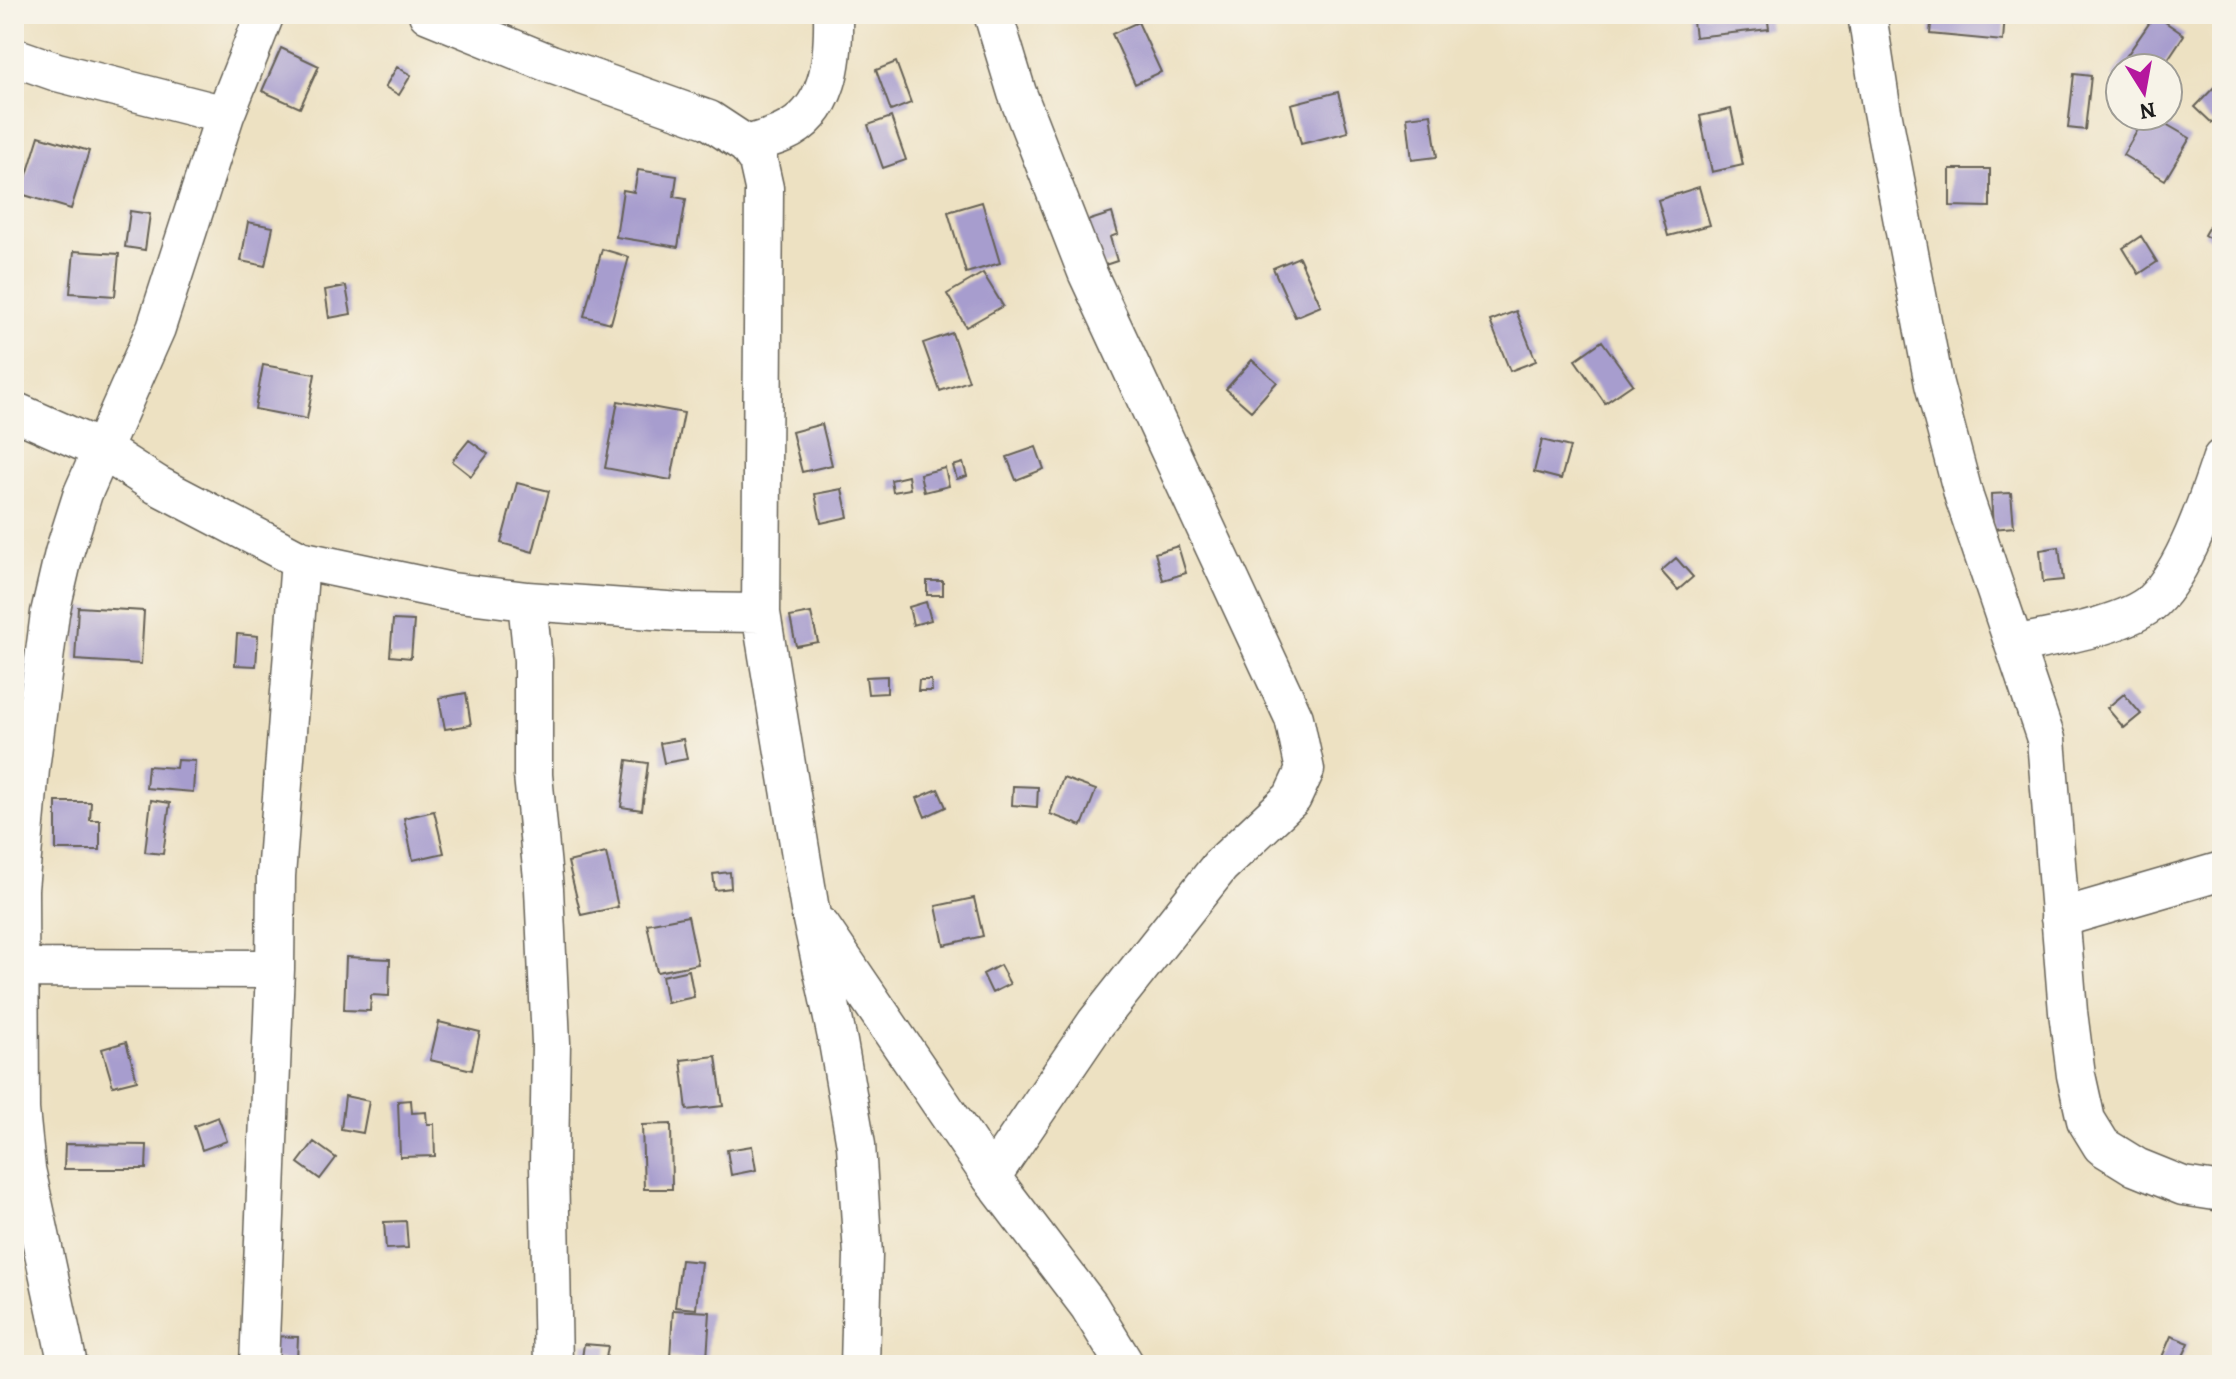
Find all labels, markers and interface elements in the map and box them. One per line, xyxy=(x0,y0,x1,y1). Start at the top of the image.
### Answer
north arrow xyxy=(2104,52,2184,132)
text: N xyxy=(2137,94,2158,127)

